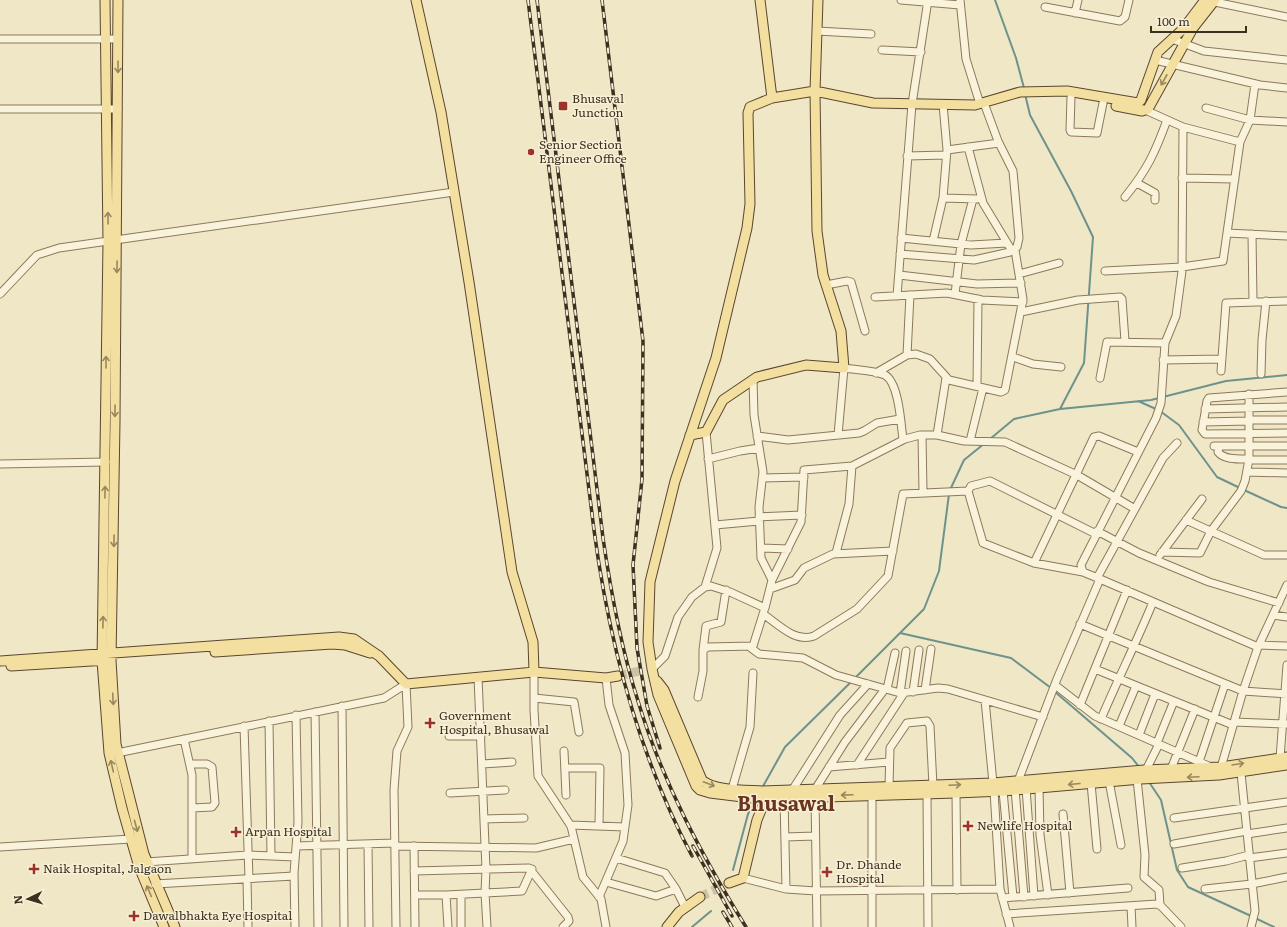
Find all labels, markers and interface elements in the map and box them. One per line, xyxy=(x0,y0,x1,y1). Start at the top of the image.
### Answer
scale bar xyxy=(1151,8,1246,34)
text: 100 m xyxy=(1157,12,1190,30)
one-way arrow xyxy=(114,60,122,73)
one-way arrow xyxy=(1159,74,1167,86)
place label: Bhusaval Junction xyxy=(572,89,624,121)
marker: Bhusaval Junction xyxy=(557,100,569,112)
place label: Senior Section Engineer Office xyxy=(539,135,627,167)
marker: Senior Section Engineer Office xyxy=(526,147,536,157)
one-way arrow xyxy=(104,212,112,225)
one-way arrow xyxy=(113,260,121,273)
one-way arrow xyxy=(102,356,110,369)
one-way arrow xyxy=(111,404,119,417)
one-way arrow xyxy=(101,486,109,499)
one-way arrow xyxy=(110,534,118,547)
one-way arrow xyxy=(99,616,106,629)
one-way arrow xyxy=(110,692,117,705)
place label: Government Hospital, Bhusawal xyxy=(439,706,549,738)
marker: Government Hospital, Bhusawal xyxy=(424,717,436,729)
one-way arrow xyxy=(108,760,116,773)
one-way arrow xyxy=(1232,760,1245,768)
one-way arrow xyxy=(1187,773,1200,780)
one-way arrow xyxy=(702,780,714,788)
one-way arrow xyxy=(948,781,961,789)
one-way arrow xyxy=(1068,781,1081,788)
district label: Bhusawal xyxy=(737,787,835,817)
one-way arrow xyxy=(841,792,854,799)
place label: Newlife Hospital xyxy=(977,816,1072,834)
one-way arrow xyxy=(133,819,140,832)
marker: Newlife Hospital xyxy=(962,820,974,832)
place label: Arpan Hospital xyxy=(245,822,332,840)
marker: Arpan Hospital xyxy=(230,826,242,838)
place label: Dr. Dhande Hospital xyxy=(836,855,901,887)
place label: Naik Hospital, Jalgaon xyxy=(43,859,172,877)
marker: Naik Hospital, Jalgaon xyxy=(28,863,40,875)
marker: Dr. Dhande Hospital xyxy=(821,866,833,878)
north arrow xyxy=(8,879,48,919)
one-way arrow xyxy=(144,886,152,898)
text: N xyxy=(9,895,25,905)
place label: Dawalbhakta Eye Hospital xyxy=(143,906,292,924)
marker: Dawalbhakta Eye Hospital xyxy=(128,910,140,922)

